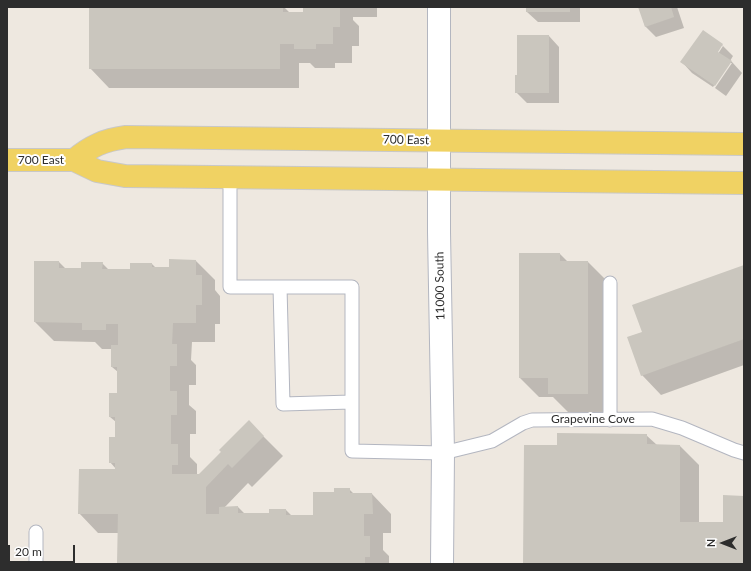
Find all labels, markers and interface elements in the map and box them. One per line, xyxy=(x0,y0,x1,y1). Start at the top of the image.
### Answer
street label: 700 East xyxy=(383,132,429,148)
street label: 700 East xyxy=(18,153,64,167)
street label: 11000 South xyxy=(432,251,448,321)
street label: Grapevine Cove xyxy=(551,412,635,426)
north arrow xyxy=(703,523,743,563)
scale bar xyxy=(10,537,77,563)
text: N xyxy=(704,539,717,547)
text: 20 m xyxy=(15,544,42,559)

